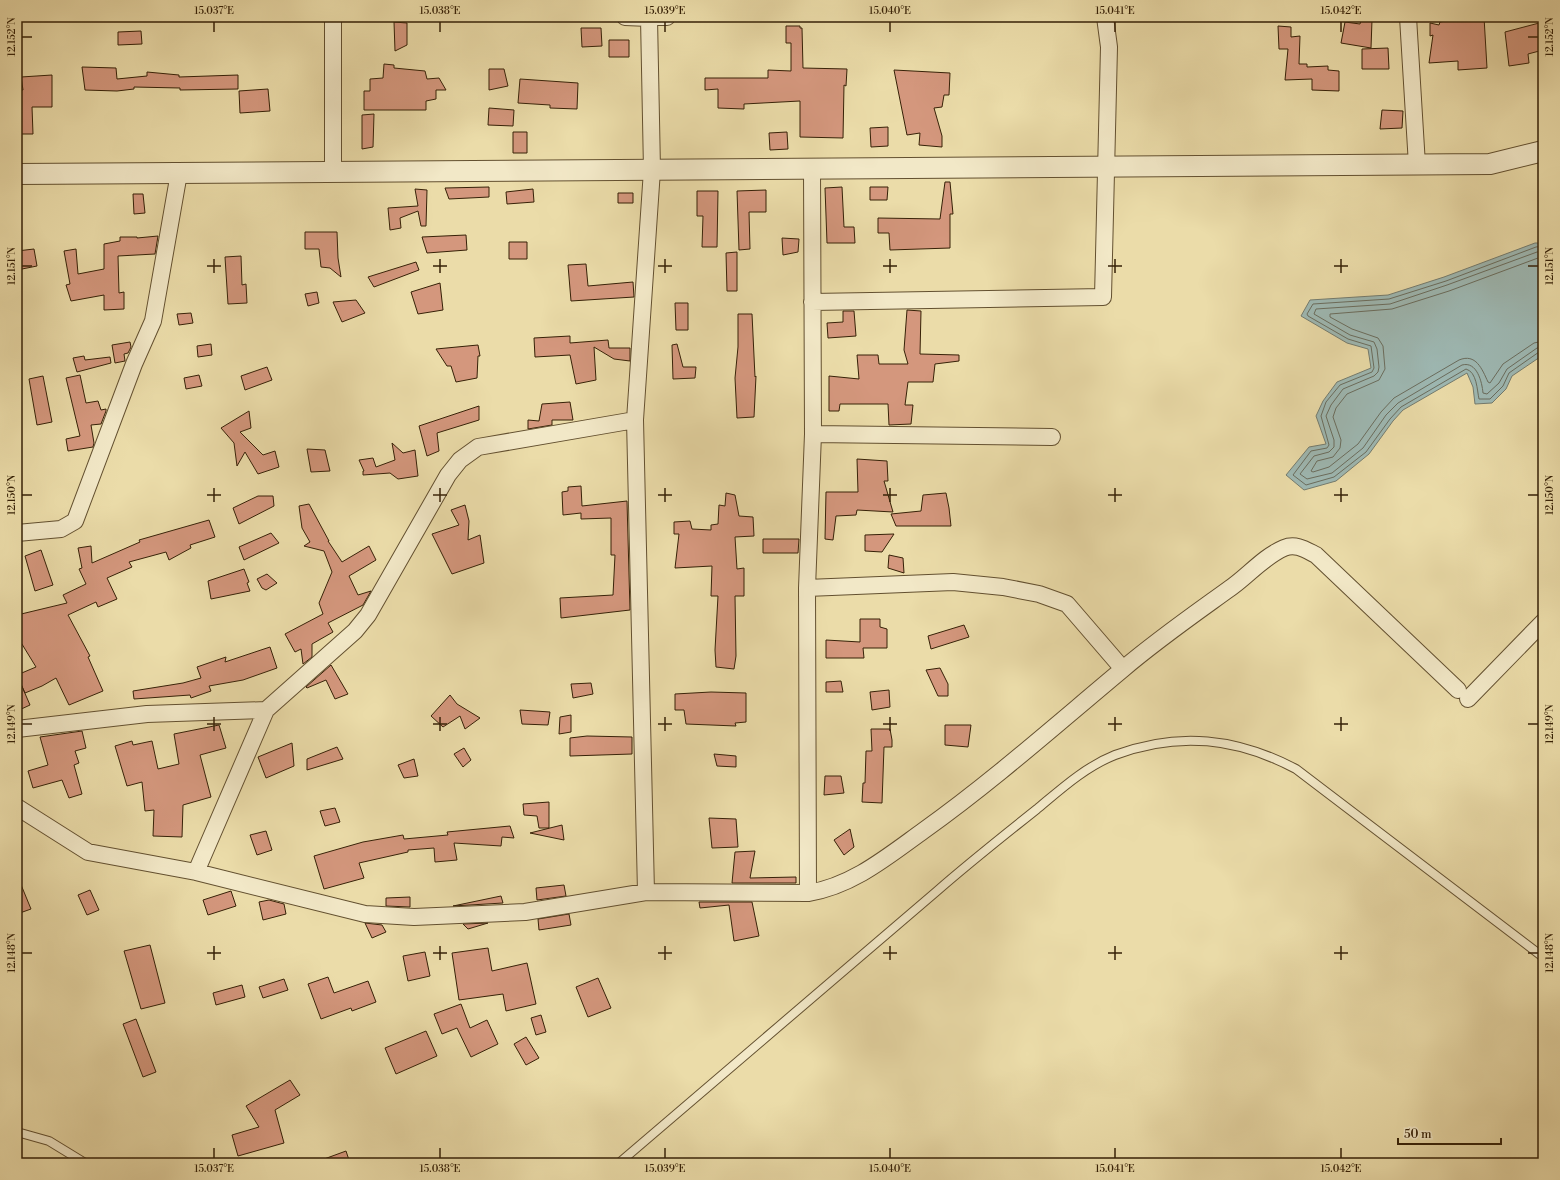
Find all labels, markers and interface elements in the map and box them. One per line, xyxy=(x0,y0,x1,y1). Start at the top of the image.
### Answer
text: 15.037°E xyxy=(194,5,234,17)
text: 15.038°E xyxy=(420,5,461,17)
text: 15.039°E xyxy=(645,5,685,17)
text: 15.040°E xyxy=(869,5,911,17)
text: 15.041°E xyxy=(1095,5,1135,17)
text: 15.042°E xyxy=(1321,5,1362,17)
text: 12.152°N xyxy=(6,17,18,57)
text: 12.152°N xyxy=(1544,17,1556,57)
text: 12.151°N xyxy=(6,247,18,285)
text: 12.151°N xyxy=(1544,247,1556,285)
text: 12.150°N xyxy=(6,474,18,515)
text: 12.150°N xyxy=(1544,474,1556,515)
text: 12.149°N xyxy=(6,704,18,744)
text: 12.149°N xyxy=(1544,704,1556,744)
text: 12.148°N xyxy=(6,933,18,973)
text: 12.148°N xyxy=(1544,933,1556,973)
scale bar xyxy=(1398,1120,1501,1146)
text: 50 m xyxy=(1404,1127,1432,1142)
text: 15.037°E xyxy=(194,1163,234,1175)
text: 15.038°E xyxy=(420,1163,461,1175)
text: 15.039°E xyxy=(645,1163,685,1175)
text: 15.040°E xyxy=(869,1163,911,1175)
text: 15.041°E xyxy=(1095,1163,1135,1175)
text: 15.042°E xyxy=(1321,1163,1362,1175)

